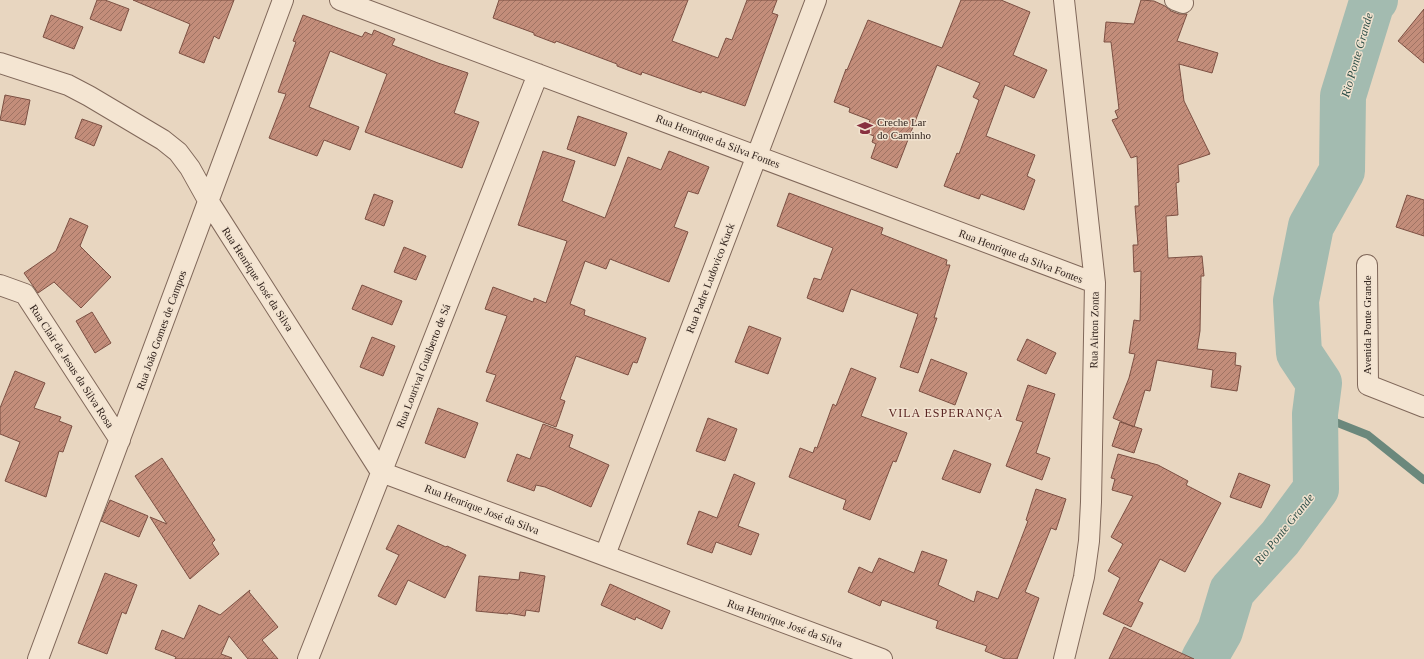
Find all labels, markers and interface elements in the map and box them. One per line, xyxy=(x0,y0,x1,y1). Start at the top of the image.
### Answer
water label: Rio Ponte Grande xyxy=(1338,10,1376,100)
street label: Rua Henrique da Silva Fontes xyxy=(654,112,782,170)
place label: Creche Lar do Caminho xyxy=(877,116,932,141)
school or university icon: Creche Lar do Caminho xyxy=(856,119,874,137)
street label: Rua Padre Ludovico Kuck xyxy=(683,221,737,335)
street label: Rua Henrique José da Silva xyxy=(220,225,296,333)
street label: Rua Henrique da Silva Fontes xyxy=(957,227,1085,285)
street label: Rua João Gomes de Campos xyxy=(134,269,188,391)
street label: Avenida Ponte Grande xyxy=(1361,275,1373,375)
street label: Rua Airton Zonta xyxy=(1087,291,1101,369)
street label: Rua Clair de Jesus da Silva Rosa xyxy=(28,302,117,430)
street label: Rua Lourival Gualberto de Sá xyxy=(394,302,452,430)
district label: VILA ESPERANÇA xyxy=(888,406,1004,420)
street label: Rua Henrique José da Silva xyxy=(423,482,541,536)
water label: Rio Ponte Grande xyxy=(1250,490,1317,568)
street label: Rua Henrique José da Silva xyxy=(726,597,844,649)

